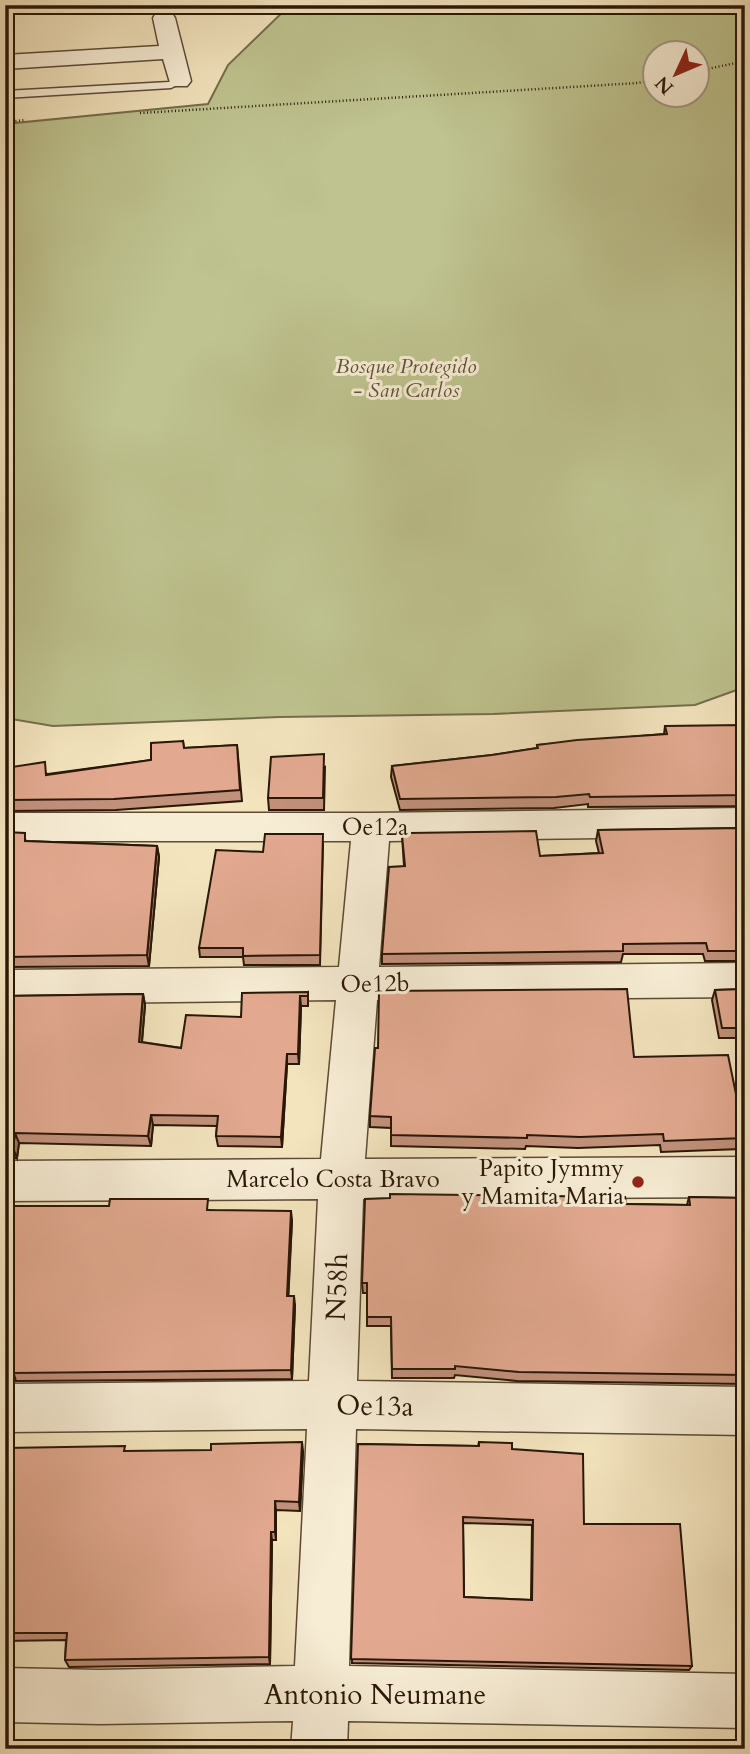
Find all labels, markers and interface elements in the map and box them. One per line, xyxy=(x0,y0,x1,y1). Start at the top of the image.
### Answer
north arrow xyxy=(642,38,712,108)
text: N xyxy=(649,70,680,100)
park label: Bosque Protegido - San Carlos xyxy=(336,352,477,405)
street label: Oe12a xyxy=(342,811,409,844)
street label: Oe12b xyxy=(340,967,410,1001)
place label: Papito Jymmy y Mamita Maria xyxy=(461,1152,625,1213)
street label: Marcelo Costa Bravo xyxy=(226,1163,440,1196)
marker: Papito Jymmy y Mamita Maria xyxy=(630,1174,646,1190)
street label: N58h xyxy=(317,1252,357,1322)
street label: Oe13a xyxy=(336,1386,414,1426)
street label: Antonio Neumane xyxy=(264,1676,486,1714)

